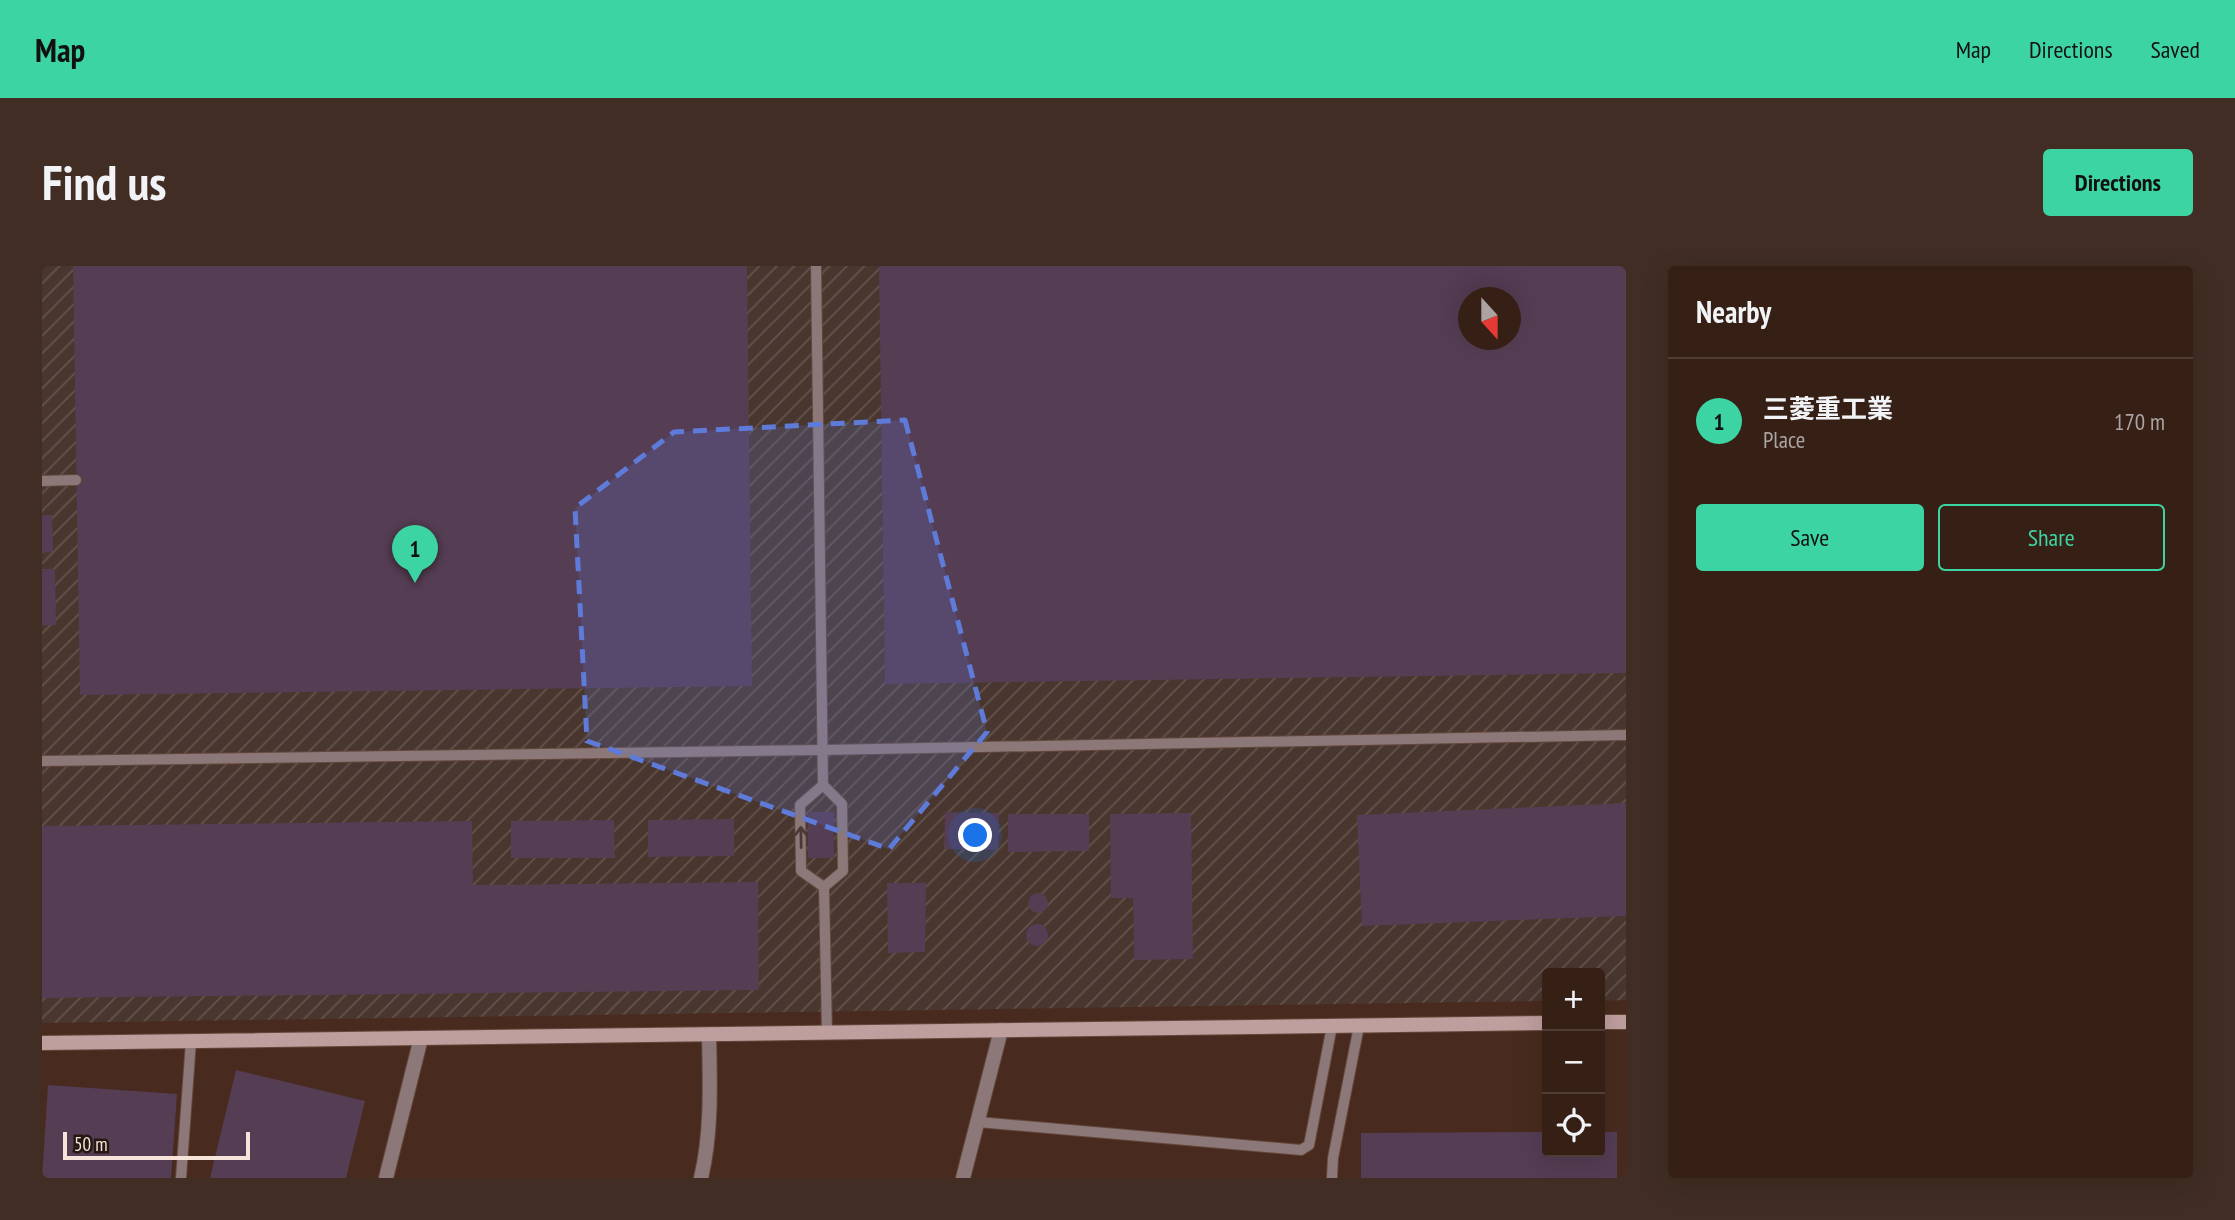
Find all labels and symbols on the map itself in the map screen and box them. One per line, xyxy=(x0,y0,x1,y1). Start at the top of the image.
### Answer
north arrow xyxy=(1458,287,1521,350)
pin: 1 xyxy=(392,525,438,583)
your location xyxy=(958,818,992,852)
one-way arrow xyxy=(794,826,807,849)
scale bar xyxy=(63,1129,250,1161)

